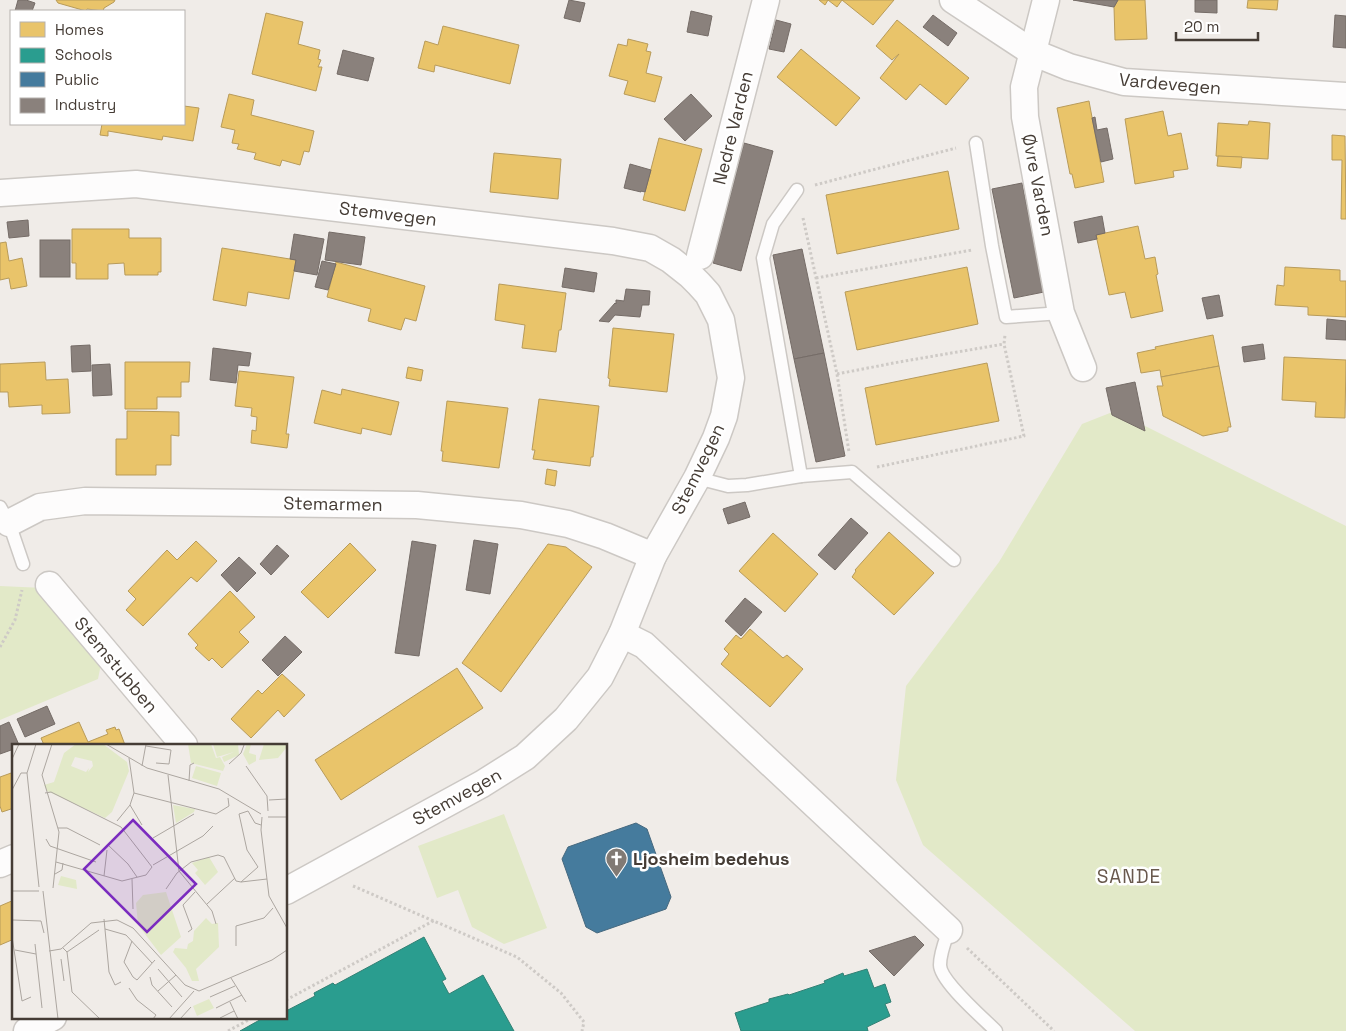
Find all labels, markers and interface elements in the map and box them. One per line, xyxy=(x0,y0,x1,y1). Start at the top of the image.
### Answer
legend xyxy=(10,10,185,125)
scale bar xyxy=(1176,10,1258,42)
text: 20 m xyxy=(1184,17,1219,36)
text: Homes xyxy=(55,20,104,39)
text: Schools xyxy=(55,45,113,64)
street label: Vardevegen xyxy=(1118,68,1222,99)
street label: Nedre Varden xyxy=(707,69,758,187)
text: Public xyxy=(55,70,99,89)
text: Industry xyxy=(55,95,116,114)
street label: Øvre Varden xyxy=(1017,132,1060,238)
street label: Stemvegen xyxy=(338,196,438,231)
street label: Stemvegen xyxy=(666,420,729,518)
street label: Stemarmen xyxy=(283,491,383,516)
street label: Stemstubben xyxy=(69,612,163,717)
inset map xyxy=(12,744,288,1018)
street label: Stemvegen xyxy=(408,763,505,830)
church icon: Ljosheim bedehus xyxy=(605,847,629,878)
place label: Ljosheim bedehus xyxy=(633,847,789,870)
district label: SANDE xyxy=(1097,864,1161,889)

